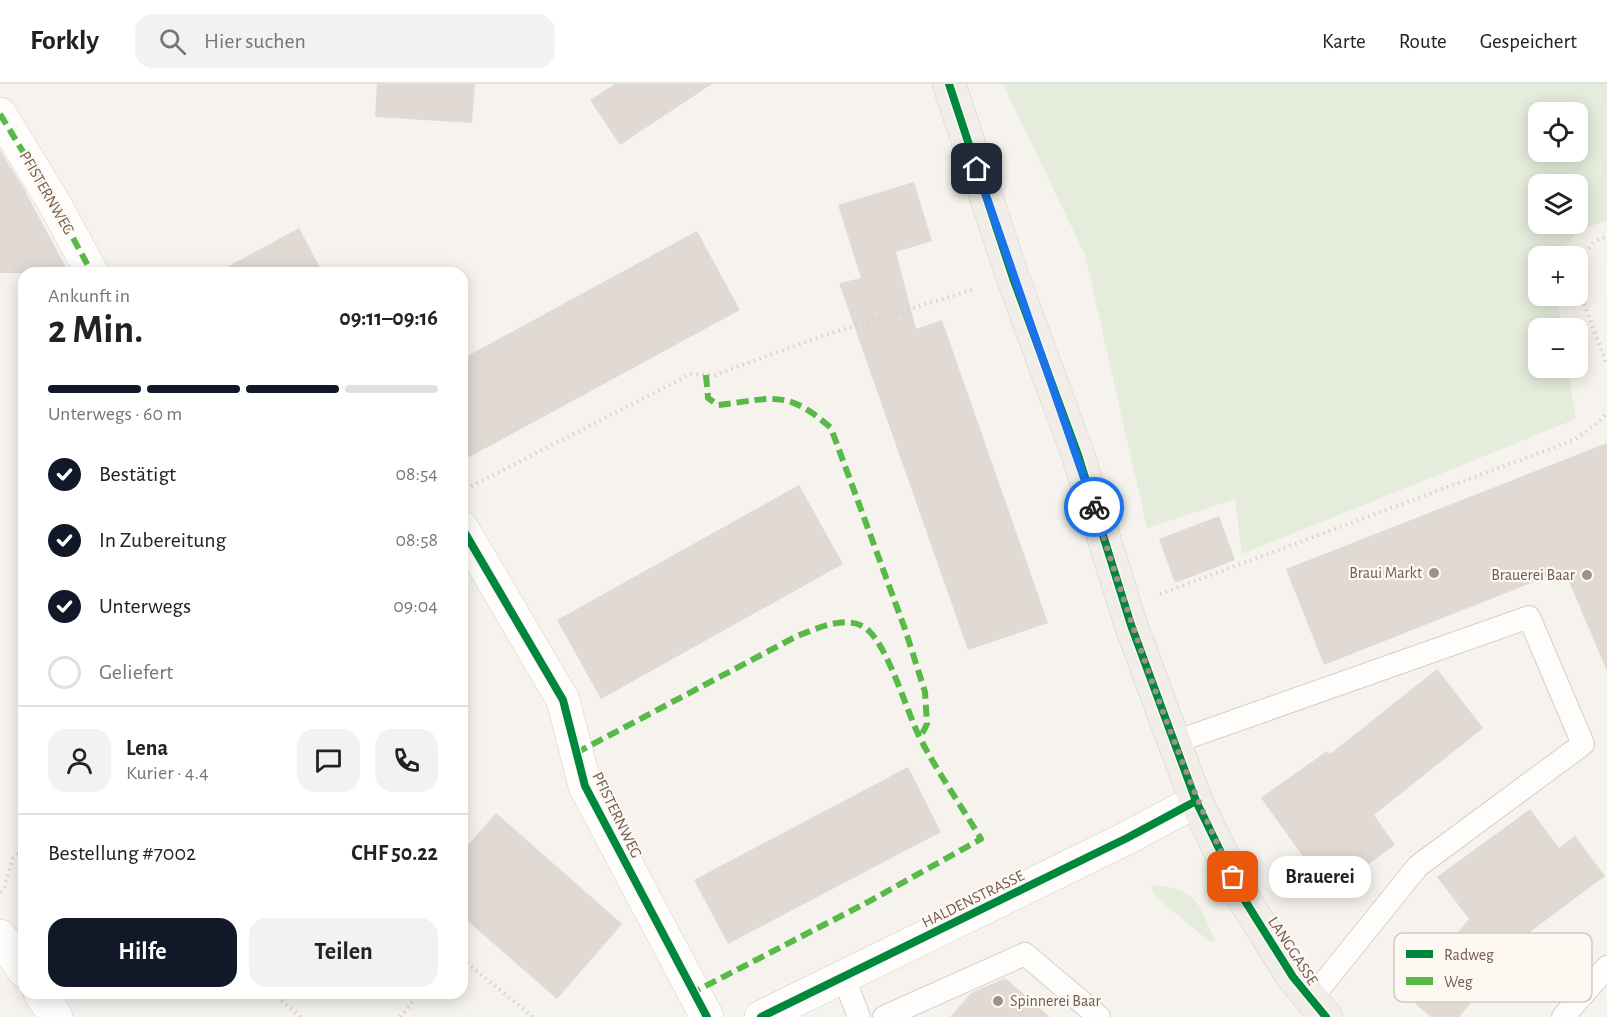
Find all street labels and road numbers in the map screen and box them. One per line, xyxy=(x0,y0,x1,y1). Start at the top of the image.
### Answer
street label: PFISTERNWEG xyxy=(17,149,77,237)
street label: PFISTERNWEG xyxy=(589,770,645,860)
street label: HALDENSTRASSE xyxy=(919,867,1027,931)
street label: LANGGASSE xyxy=(1265,914,1321,988)

